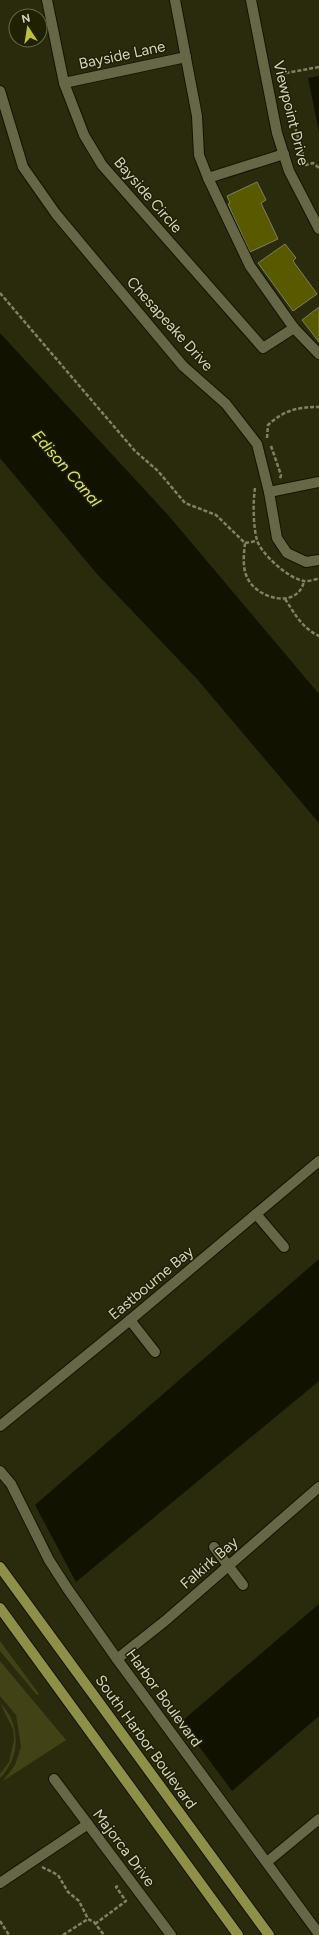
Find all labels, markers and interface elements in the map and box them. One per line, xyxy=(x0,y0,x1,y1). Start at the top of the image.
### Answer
north arrow xyxy=(8,8,48,48)
text: N xyxy=(21,11,32,26)
street label: Bayside Lane xyxy=(77,37,167,73)
street label: Viewpoint Drive xyxy=(269,59,313,167)
street label: Bayside Circle xyxy=(110,153,186,237)
street label: Chesapeake Drive xyxy=(123,273,217,375)
water label: Edison Canal xyxy=(28,426,105,511)
street label: Eastbourne Bay xyxy=(105,1242,197,1324)
street label: Falkirk Bay xyxy=(177,1533,242,1593)
street label: Harbor Boulevard xyxy=(122,1645,206,1751)
street label: South Harbor Boulevard xyxy=(91,1672,201,1812)
street label: Majorca Drive xyxy=(89,1806,159,1890)

